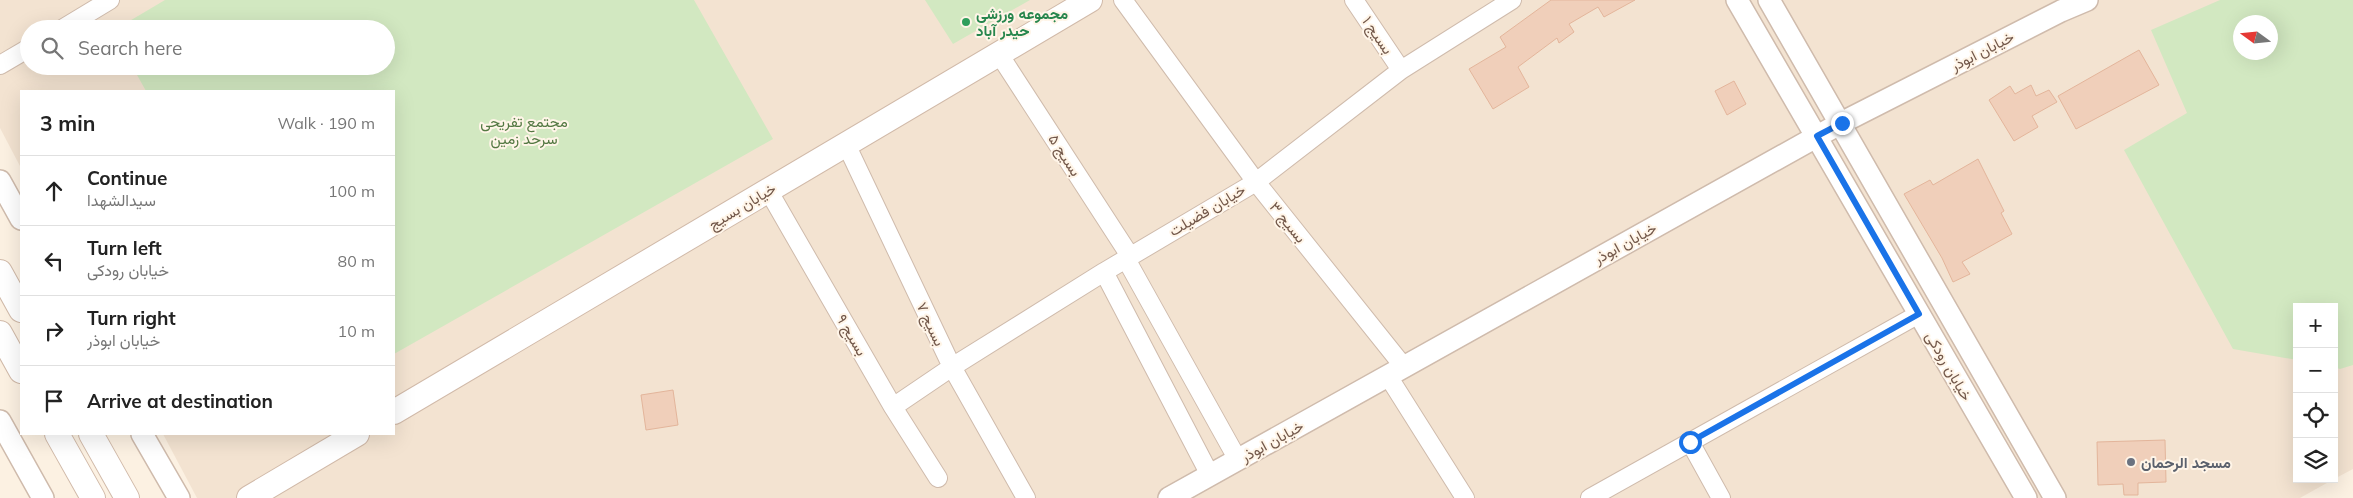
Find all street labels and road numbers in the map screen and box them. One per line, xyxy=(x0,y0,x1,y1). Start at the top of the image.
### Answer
street label: بسیج ۱ xyxy=(1357,12,1398,59)
street label: خیابان ابوذر xyxy=(1946,27,2017,76)
street label: بسیج ۵ xyxy=(1043,130,1086,181)
street label: خیابان بسیج xyxy=(705,178,780,235)
street label: خیابان فضیلت xyxy=(1165,180,1249,240)
street label: بسیج ۳ xyxy=(1264,198,1310,248)
street label: خیابان ابوذر xyxy=(1589,218,1660,268)
street label: بسیج ۷ xyxy=(911,299,949,350)
street label: بسیج ۹ xyxy=(831,311,871,360)
street label: خیابان رودکی xyxy=(1921,328,1976,405)
street label: خیابان ابوذر xyxy=(1236,416,1307,466)

